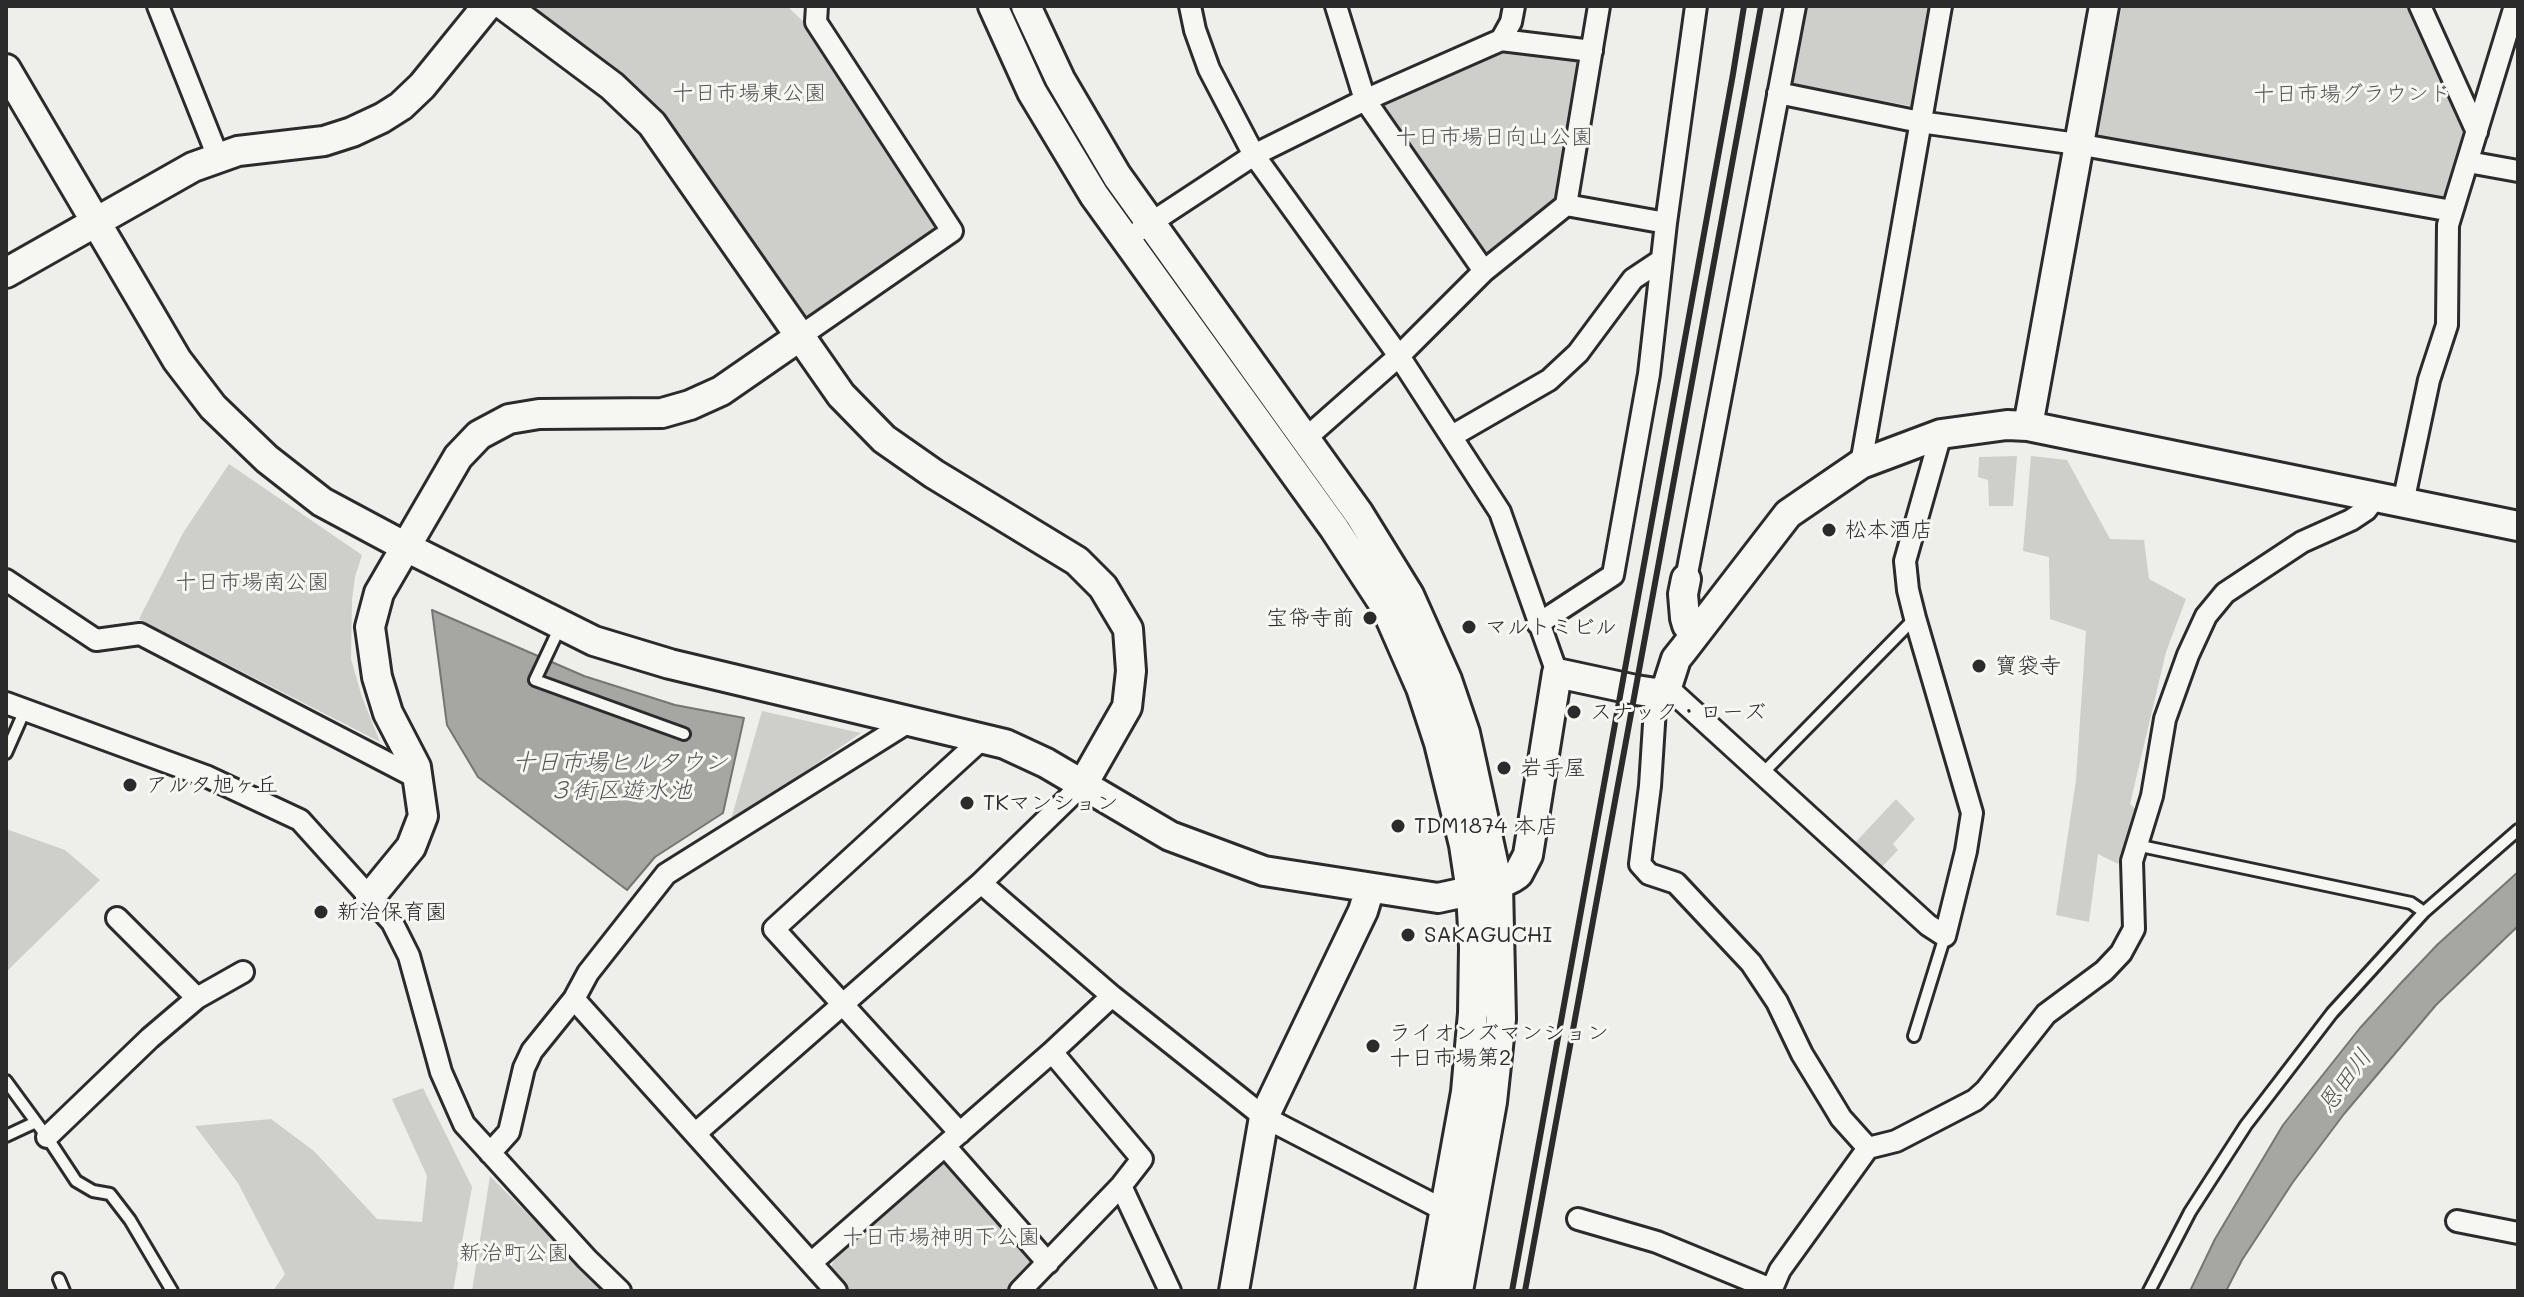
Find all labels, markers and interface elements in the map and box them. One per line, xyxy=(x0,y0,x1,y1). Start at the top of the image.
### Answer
park label: 十日市場東公園 xyxy=(672,80,826,106)
park label: 十日市場グラウンド xyxy=(2253,81,2451,107)
park label: 十日市場日向山公園 xyxy=(1395,124,1593,150)
place label: 松本酒店 xyxy=(1845,517,1933,543)
marker: 松本酒店 xyxy=(1820,521,1838,539)
park label: 十日市場南公園 xyxy=(175,569,329,595)
place label: 宝帒寺前 xyxy=(1266,605,1354,631)
marker: 宝帒寺前 xyxy=(1361,609,1379,627)
place label: マルトミビル xyxy=(1485,614,1617,640)
marker: マルトミビル xyxy=(1460,618,1478,636)
place label: 寶袋寺 xyxy=(1995,653,2061,679)
marker: 寶袋寺 xyxy=(1970,657,1988,675)
place label: スナック・ローズ xyxy=(1590,699,1766,725)
marker: スナック・ローズ xyxy=(1565,703,1583,721)
water label: 十日市場ヒルタウン ３街区遊水池 xyxy=(512,749,728,805)
place label: 岩手屋 xyxy=(1520,755,1586,781)
marker: 岩手屋 xyxy=(1495,759,1513,777)
place label: アルタ旭ヶ丘 xyxy=(146,772,278,798)
marker: アルタ旭ヶ丘 xyxy=(121,776,139,794)
place label: TKマンション xyxy=(983,790,1119,816)
marker: TKマンション xyxy=(958,794,976,812)
place label: TDM1874 本店 xyxy=(1414,813,1558,839)
marker: TDM1874 本店 xyxy=(1389,817,1407,835)
place label: 新治保育園 xyxy=(337,899,447,925)
marker: 新治保育園 xyxy=(312,903,330,921)
place label: SAKAGUCHI xyxy=(1424,922,1552,948)
marker: SAKAGUCHI xyxy=(1399,926,1417,944)
place label: ライオンズマンション 十日市場第2 xyxy=(1389,1020,1609,1072)
marker: ライオンズマンション 十日市場第2 xyxy=(1364,1037,1382,1055)
water label: 恩田川 xyxy=(2312,1044,2378,1118)
park label: 十日市場神明下公園 xyxy=(842,1224,1040,1250)
park label: 新治町公園 xyxy=(459,1240,569,1266)

